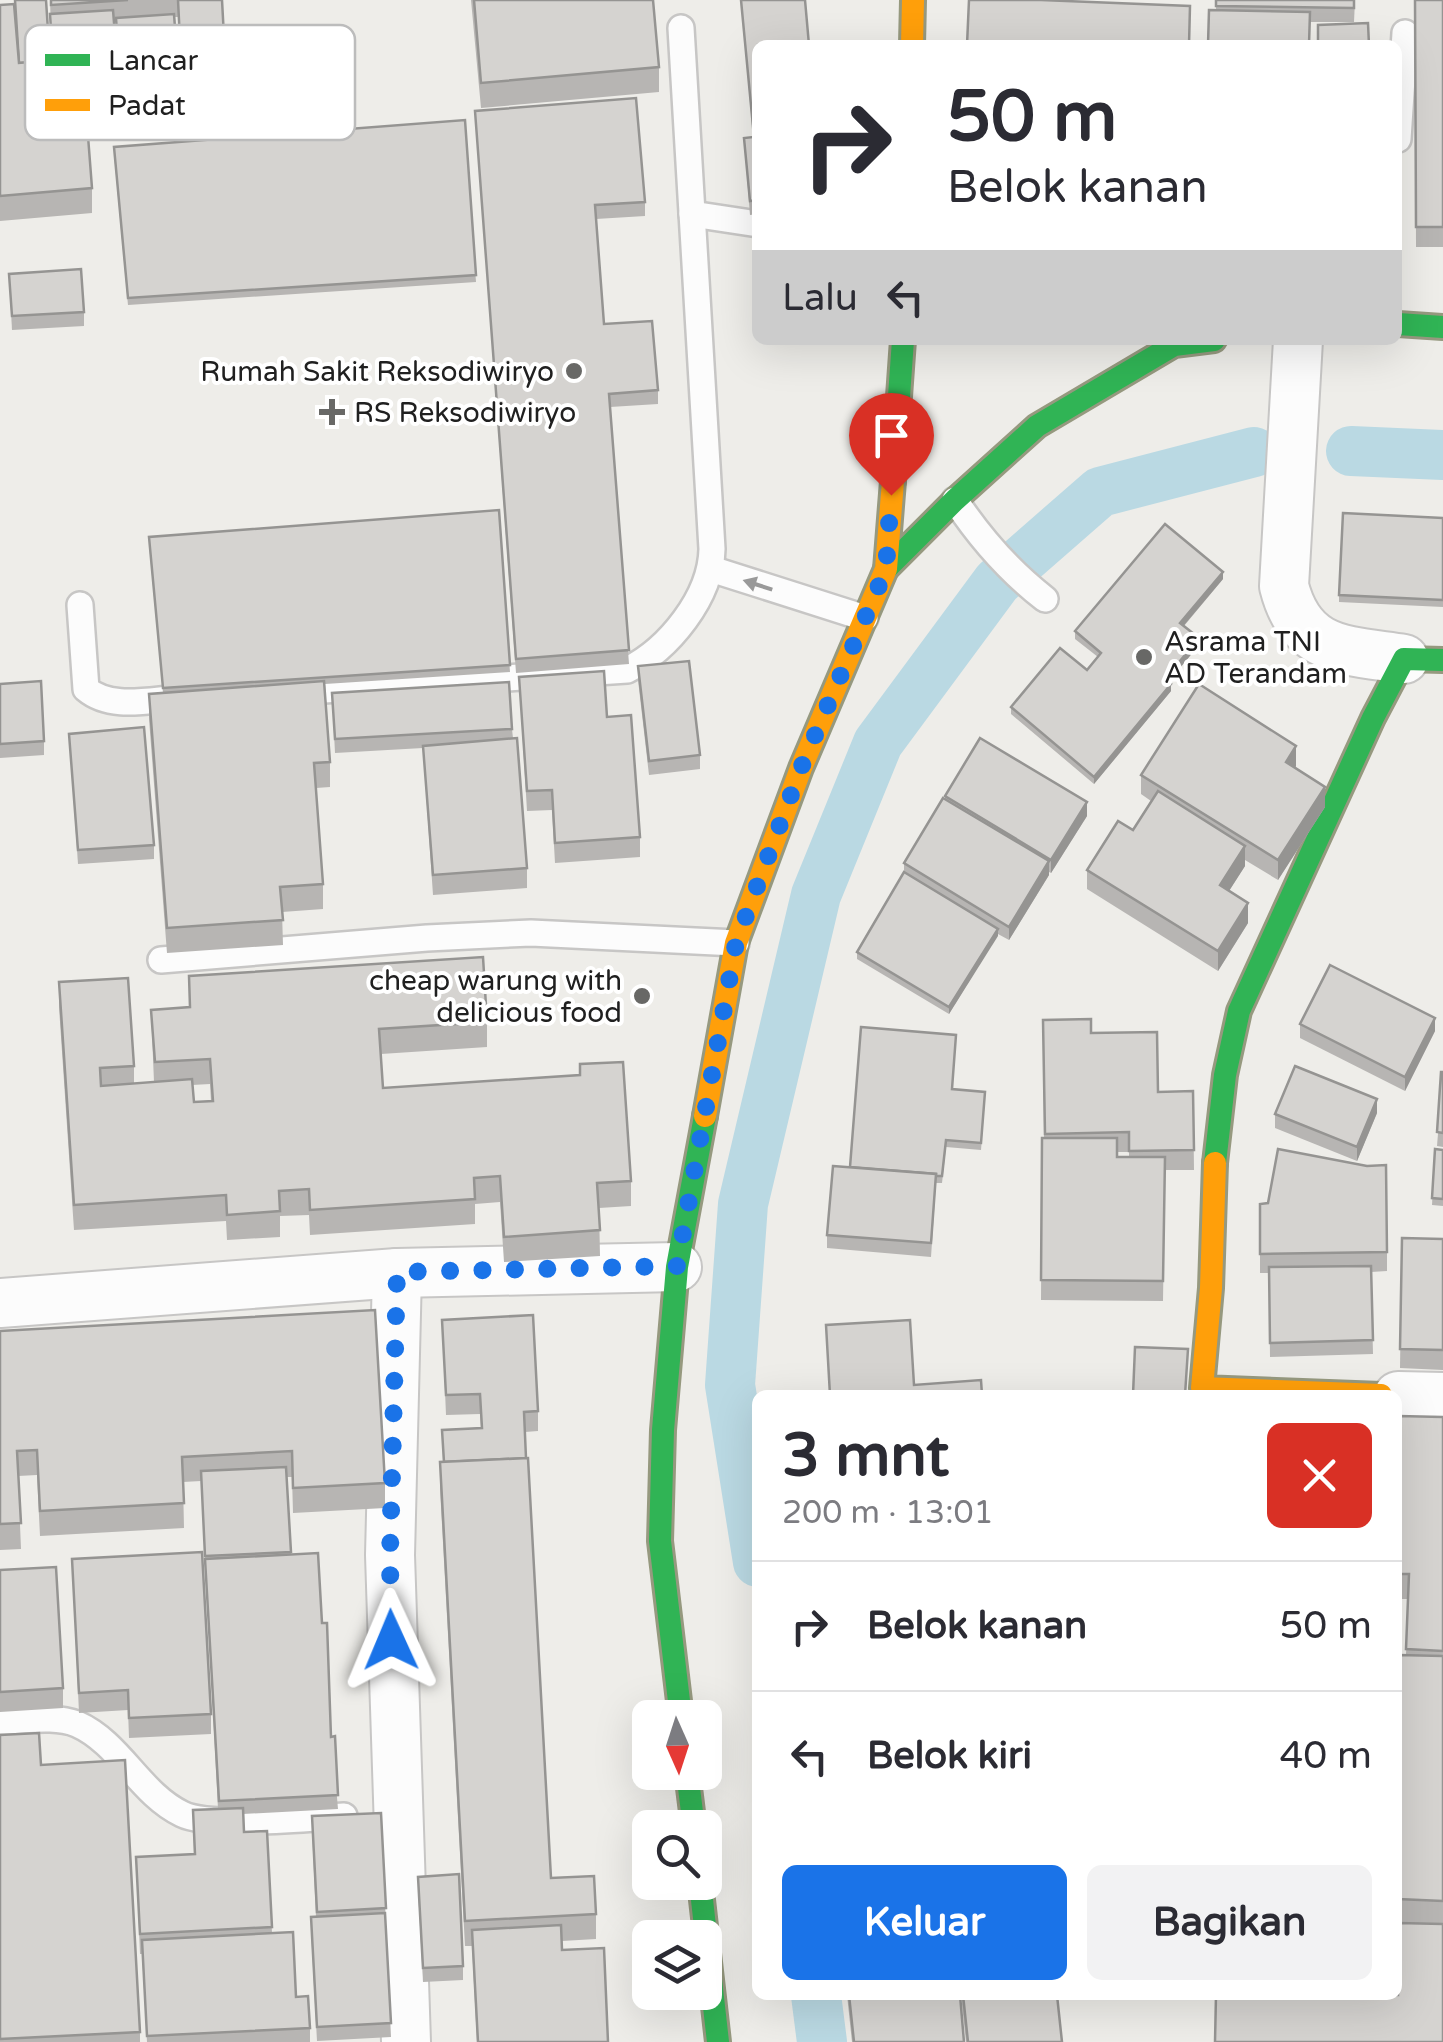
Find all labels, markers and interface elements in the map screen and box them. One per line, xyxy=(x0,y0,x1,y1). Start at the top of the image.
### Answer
legend xyxy=(25,25,355,140)
text: Lancar xyxy=(108,44,199,78)
text: 50 m xyxy=(947,76,1117,160)
icon: right xyxy=(782,80,912,210)
text: Padat xyxy=(108,89,186,123)
text: Belok kanan xyxy=(947,161,1208,215)
icon: left xyxy=(878,270,933,325)
text: Lalu xyxy=(782,275,858,321)
place label: Rumah Sakit Reksodiwiryo xyxy=(200,355,554,389)
marker: Rumah Sakit Reksodiwiryo xyxy=(563,360,585,382)
pin xyxy=(849,393,934,496)
place label: RS Reksodiwiryo xyxy=(354,396,576,430)
marker: RS Reksodiwiryo xyxy=(319,399,345,425)
icon: arrive xyxy=(864,408,919,463)
one-way arrow xyxy=(742,577,772,592)
place label: Asrama TNI AD Terandam xyxy=(1164,625,1347,691)
marker: Asrama TNI AD Terandam xyxy=(1133,646,1155,668)
place label: cheap warung with delicious food xyxy=(369,964,622,1030)
marker: cheap warung with delicious food xyxy=(631,985,653,1007)
text: 3 mnt xyxy=(782,1420,949,1492)
button: close xyxy=(1267,1423,1372,1528)
text: 200 m · 13:01 xyxy=(782,1494,994,1532)
position arrow xyxy=(339,1588,443,1692)
icon: right xyxy=(782,1599,837,1654)
text: Belok kanan xyxy=(867,1603,1087,1649)
text: 50 m xyxy=(1280,1603,1372,1649)
north arrow xyxy=(632,1700,722,1790)
map controls xyxy=(632,1700,722,2010)
icon: left xyxy=(782,1729,837,1784)
text: Belok kiri xyxy=(867,1733,1032,1779)
text: 40 m xyxy=(1280,1733,1372,1779)
button: search xyxy=(632,1810,722,1900)
button: Keluar xyxy=(782,1865,1067,1980)
button: Bagikan xyxy=(1087,1865,1372,1980)
button: layers xyxy=(632,1920,722,2010)

